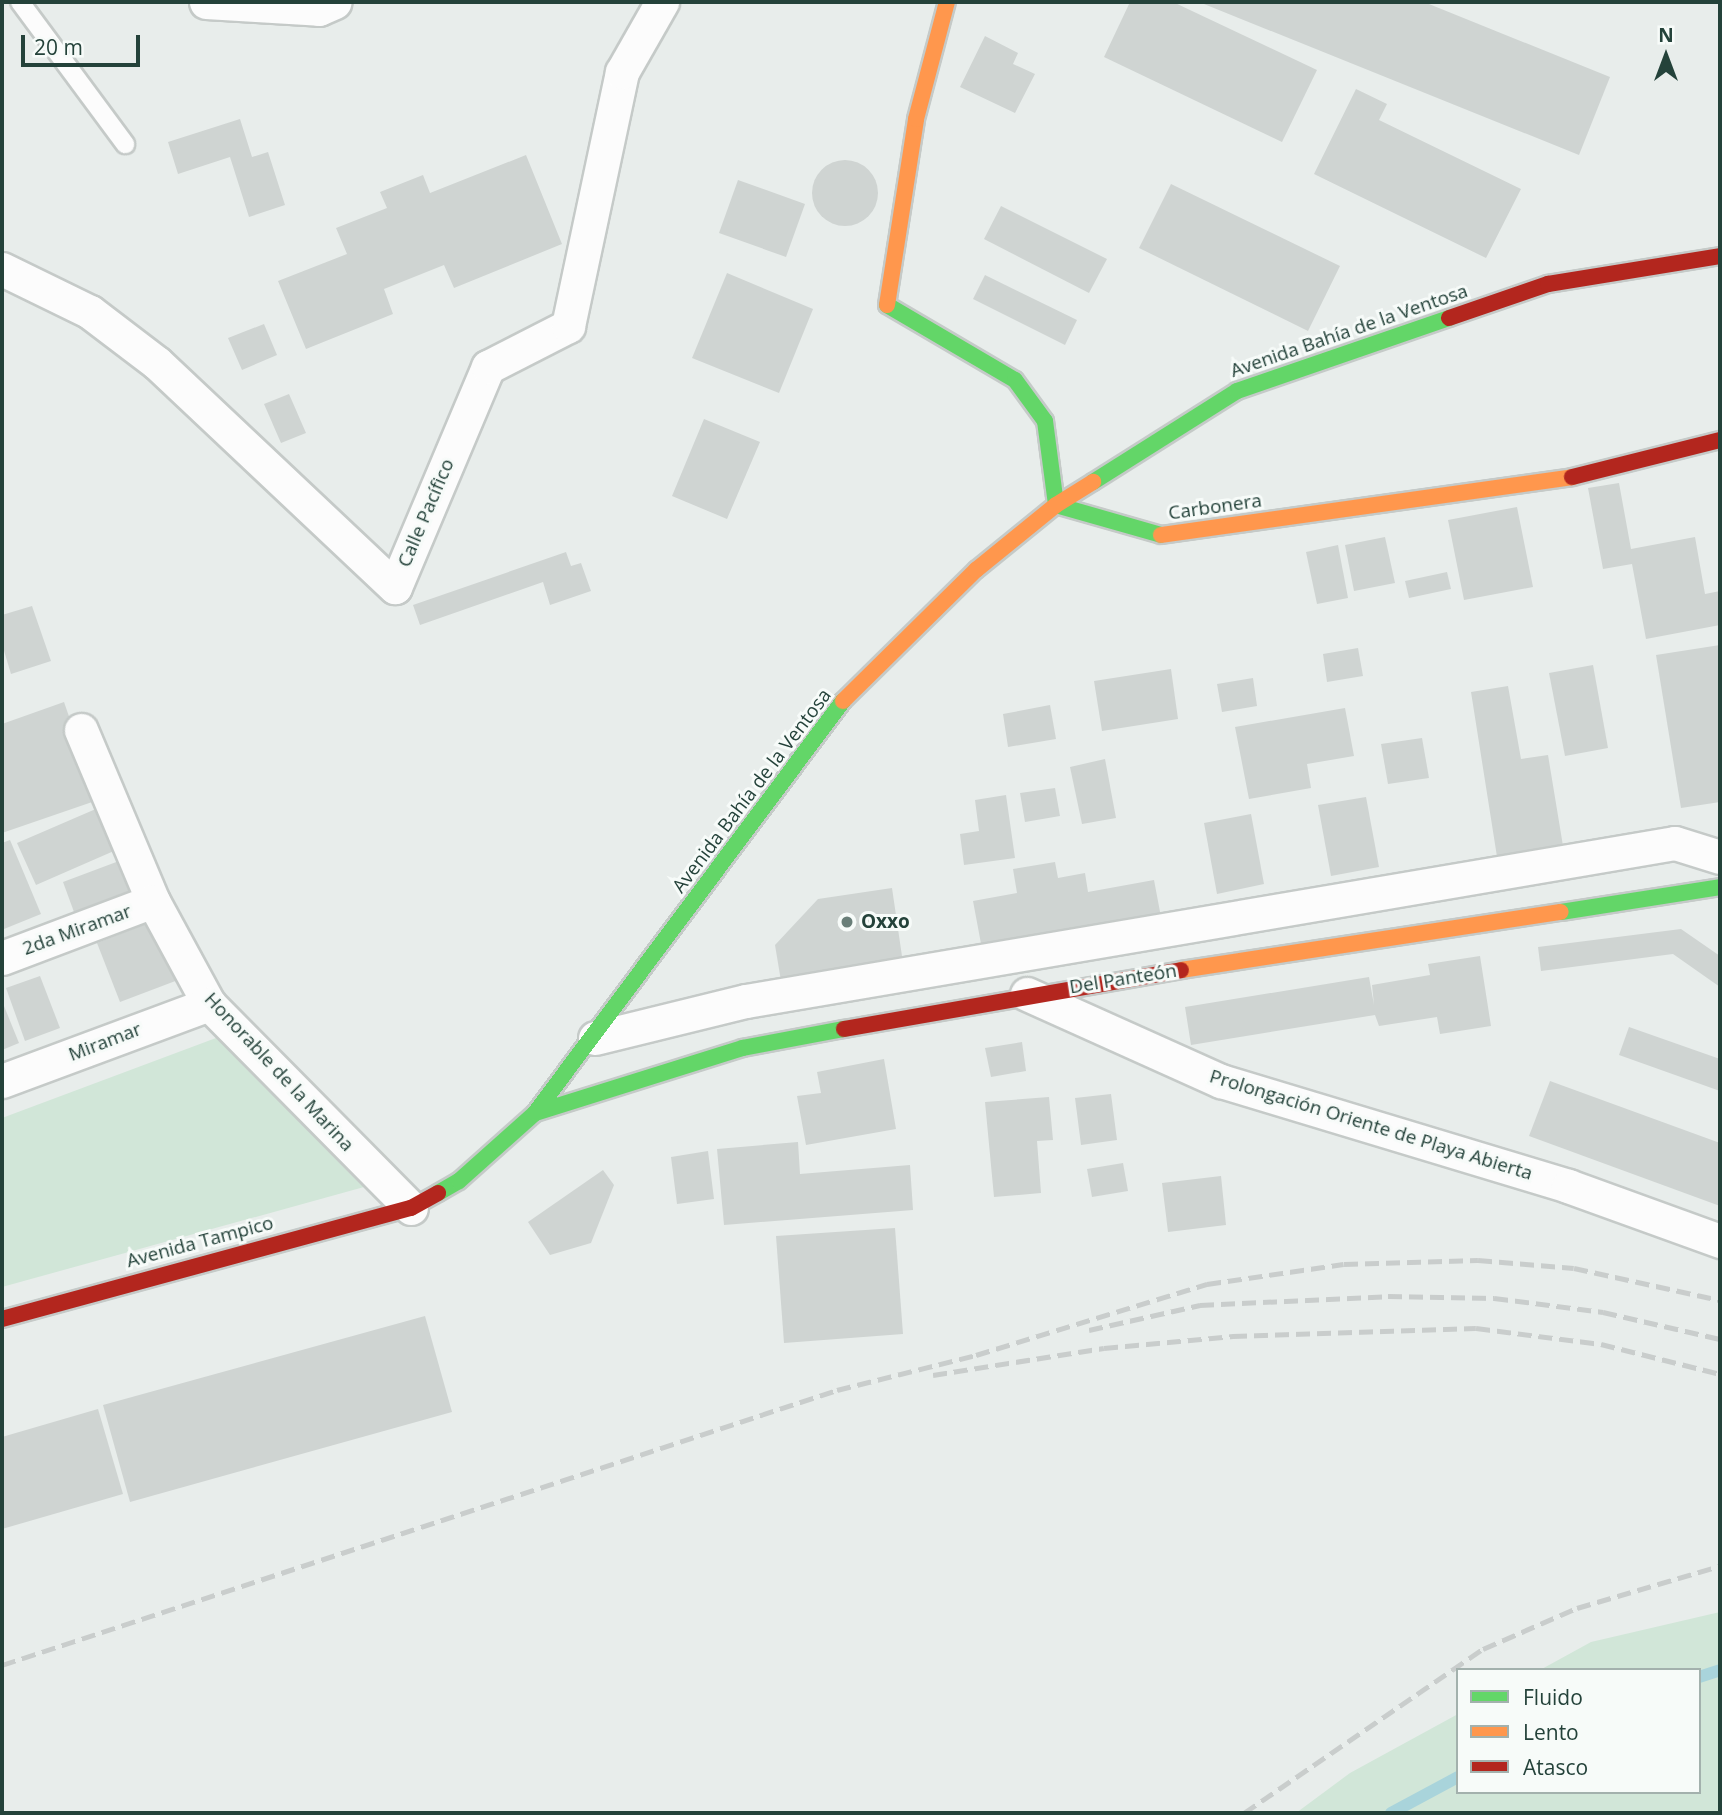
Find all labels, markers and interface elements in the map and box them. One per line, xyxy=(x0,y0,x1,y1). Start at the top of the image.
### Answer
scale bar xyxy=(24,21,144,65)
north arrow xyxy=(1631,21,1701,91)
text: N xyxy=(1658,22,1674,48)
text: 20 m xyxy=(34,33,83,61)
street label: Avenida Bahía de la Ventosa xyxy=(1227,280,1471,382)
street label: Calle Pacífico xyxy=(393,455,459,571)
street label: Carbonera xyxy=(1167,489,1263,525)
street label: Avenida Bahía de la Ventosa xyxy=(668,685,836,897)
street label: 2da Miramar xyxy=(19,900,135,960)
place label: Oxxo xyxy=(861,911,910,933)
marker: Oxxo xyxy=(839,914,855,930)
street label: Del Panteón xyxy=(1068,959,1178,999)
street label: Honorable de la Marina xyxy=(199,988,359,1156)
street label: Miramar xyxy=(65,1018,145,1066)
street label: Prolongación Oriente de Playa Abierta xyxy=(1207,1065,1535,1185)
street label: Avenida Tampico xyxy=(124,1211,276,1273)
legend xyxy=(1456,1668,1701,1794)
text: Fluido xyxy=(1523,1683,1583,1711)
text: Lento xyxy=(1523,1718,1579,1746)
text: Atasco xyxy=(1523,1753,1588,1781)

